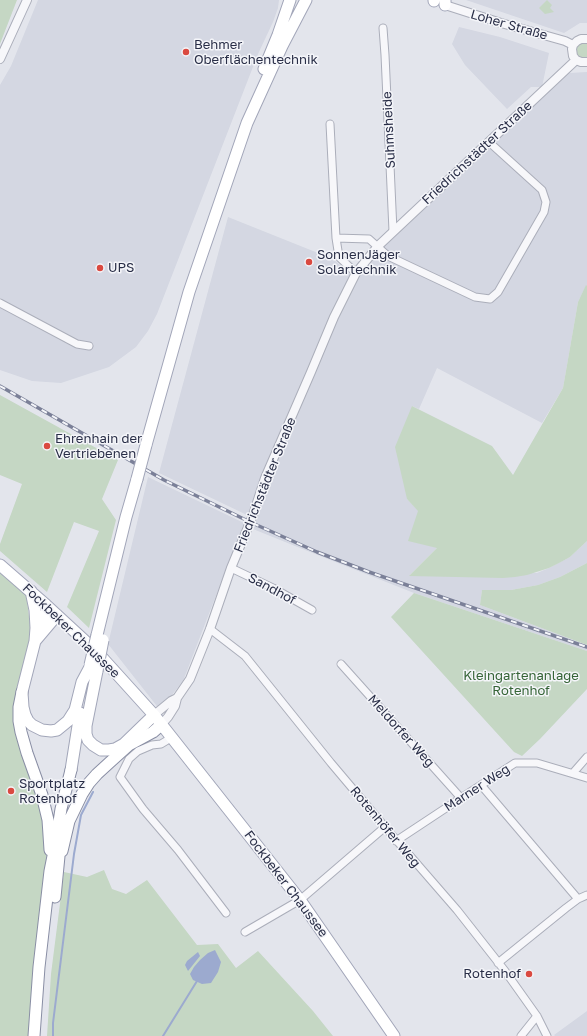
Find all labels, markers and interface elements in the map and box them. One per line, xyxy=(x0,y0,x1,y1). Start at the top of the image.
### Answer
street label: Loher Straße xyxy=(469,7,549,43)
place label: Behmer Oberflächentechnik xyxy=(194,37,318,68)
marker: Behmer Oberflächentechnik xyxy=(181,47,191,57)
street label: Suhmsheide xyxy=(379,91,399,169)
street label: Friedrichstädter Straße xyxy=(419,98,535,208)
place label: SonnenJäger Solartechnik xyxy=(317,247,400,278)
marker: SonnenJäger Solartechnik xyxy=(304,257,314,267)
place label: UPS xyxy=(108,260,134,276)
marker: UPS xyxy=(95,263,105,273)
street label: Friedrichstädter Straße xyxy=(231,415,299,555)
place label: Ehrenhain der Vertriebenen xyxy=(55,431,142,462)
marker: Ehrenhain der Vertriebenen xyxy=(42,441,52,451)
street label: Sandhof xyxy=(245,570,299,608)
street label: Fockbeker Chaussee xyxy=(19,581,123,681)
park label: Kleingartenanlage Rotenhof xyxy=(463,668,579,699)
street label: Meldorfer Weg xyxy=(364,692,438,770)
street label: Marner Weg xyxy=(441,761,513,815)
place label: Sportplatz Rotenhof xyxy=(19,776,85,807)
street label: Rotenhöfer Weg xyxy=(347,783,423,871)
marker: Sportplatz Rotenhof xyxy=(6,786,16,796)
street label: Fockbeker Chaussee xyxy=(241,828,331,940)
place label: Rotenhof xyxy=(463,966,521,982)
marker: Rotenhof xyxy=(524,969,534,979)

